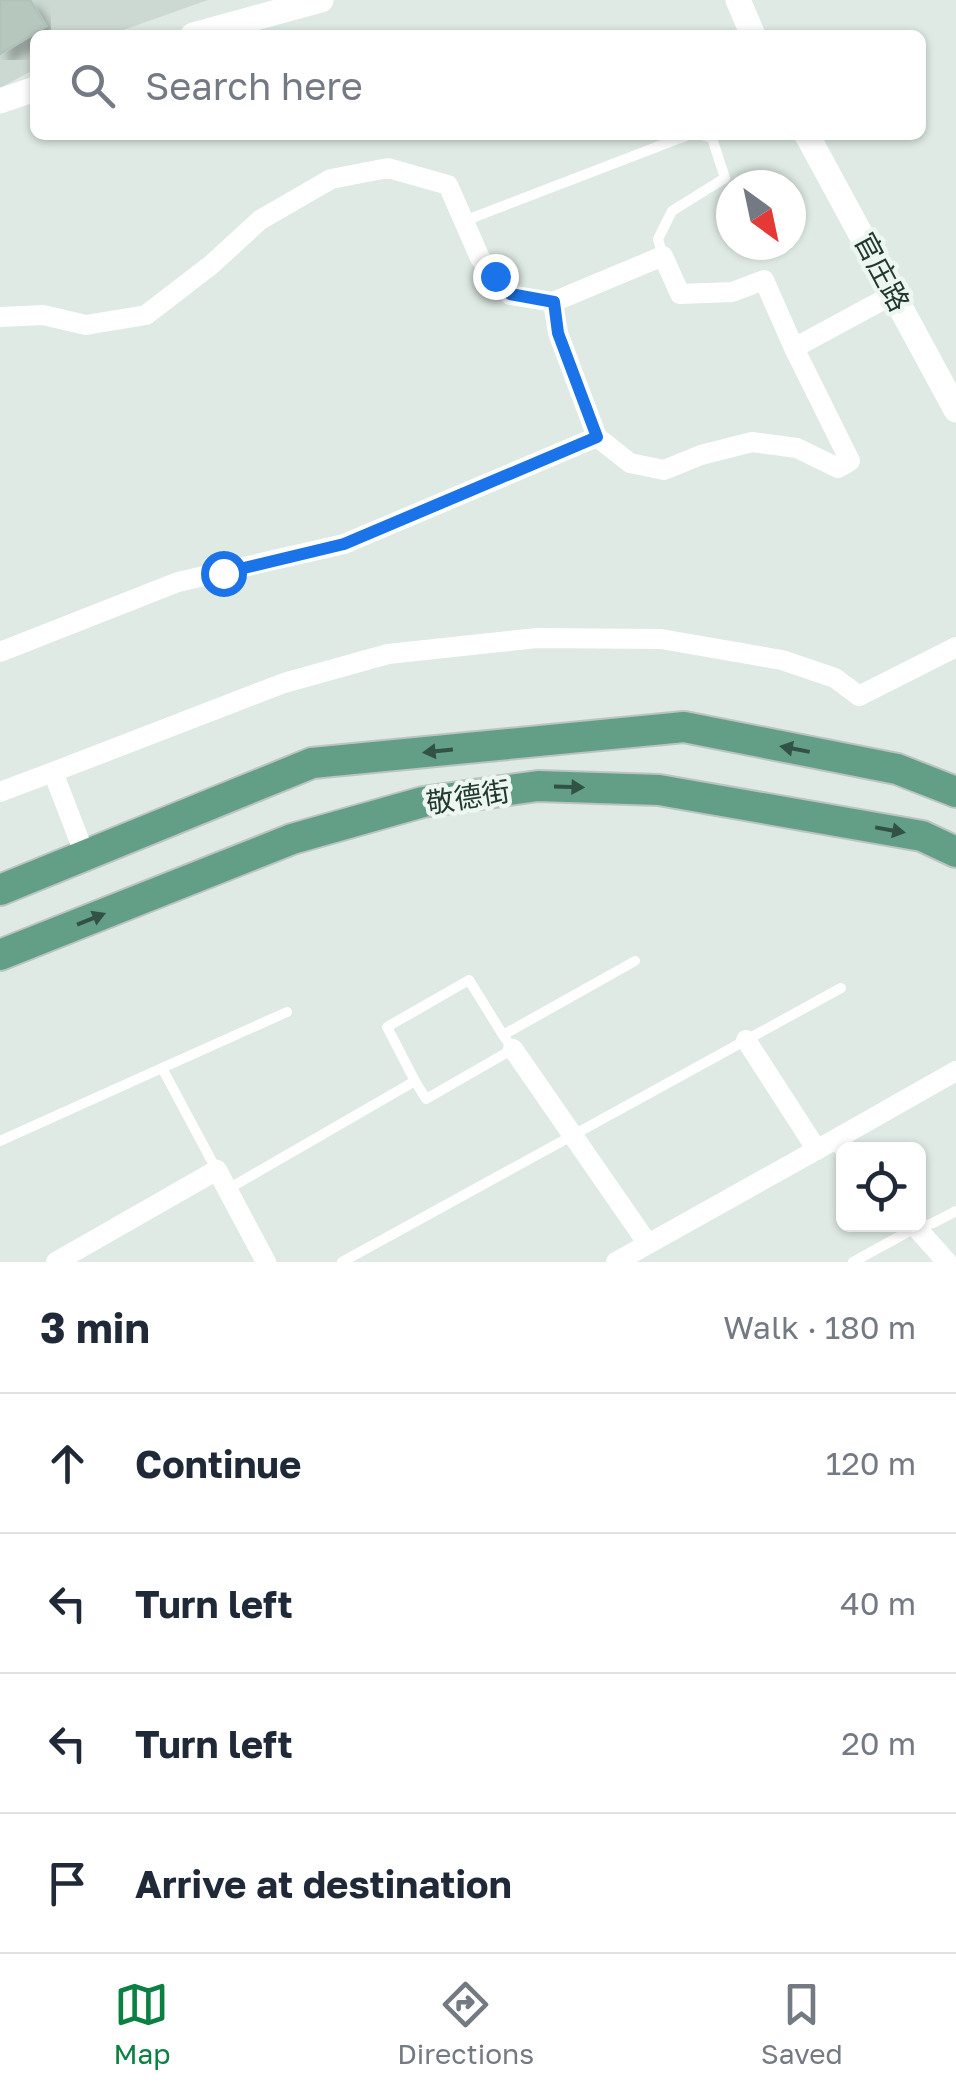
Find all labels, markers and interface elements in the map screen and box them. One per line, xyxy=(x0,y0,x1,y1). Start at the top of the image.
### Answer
search box xyxy=(30,30,926,140)
icon: search xyxy=(65,58,120,113)
text: Search here xyxy=(145,63,363,108)
north arrow xyxy=(716,170,806,260)
street label: 官庄路 xyxy=(848,227,917,317)
route end xyxy=(473,254,519,300)
route start xyxy=(201,551,247,597)
one-way arrow xyxy=(779,740,810,756)
one-way arrow xyxy=(422,743,453,759)
street label: 敬德街 xyxy=(424,774,512,819)
one-way arrow xyxy=(554,780,586,796)
one-way arrow xyxy=(875,823,907,838)
one-way arrow xyxy=(76,911,106,927)
map controls xyxy=(836,1142,926,1232)
button: locate xyxy=(836,1142,926,1232)
text: 3 min xyxy=(40,1302,150,1352)
text: Walk · 180 m xyxy=(723,1308,916,1346)
icon: ahead xyxy=(40,1436,95,1491)
text: Continue xyxy=(135,1441,301,1486)
text: 120 m xyxy=(826,1444,916,1482)
icon: left xyxy=(40,1576,95,1631)
text: Turn left xyxy=(135,1581,293,1626)
text: 40 m xyxy=(840,1584,916,1622)
icon: left xyxy=(40,1716,95,1771)
text: Turn left xyxy=(135,1721,293,1766)
text: 20 m xyxy=(841,1724,916,1762)
icon: arrive xyxy=(40,1856,95,1911)
text: Arrive at destination xyxy=(135,1861,512,1906)
tab: Map xyxy=(113,1977,171,2070)
tab: Directions xyxy=(397,1977,534,2070)
tab: Saved xyxy=(761,1977,843,2070)

